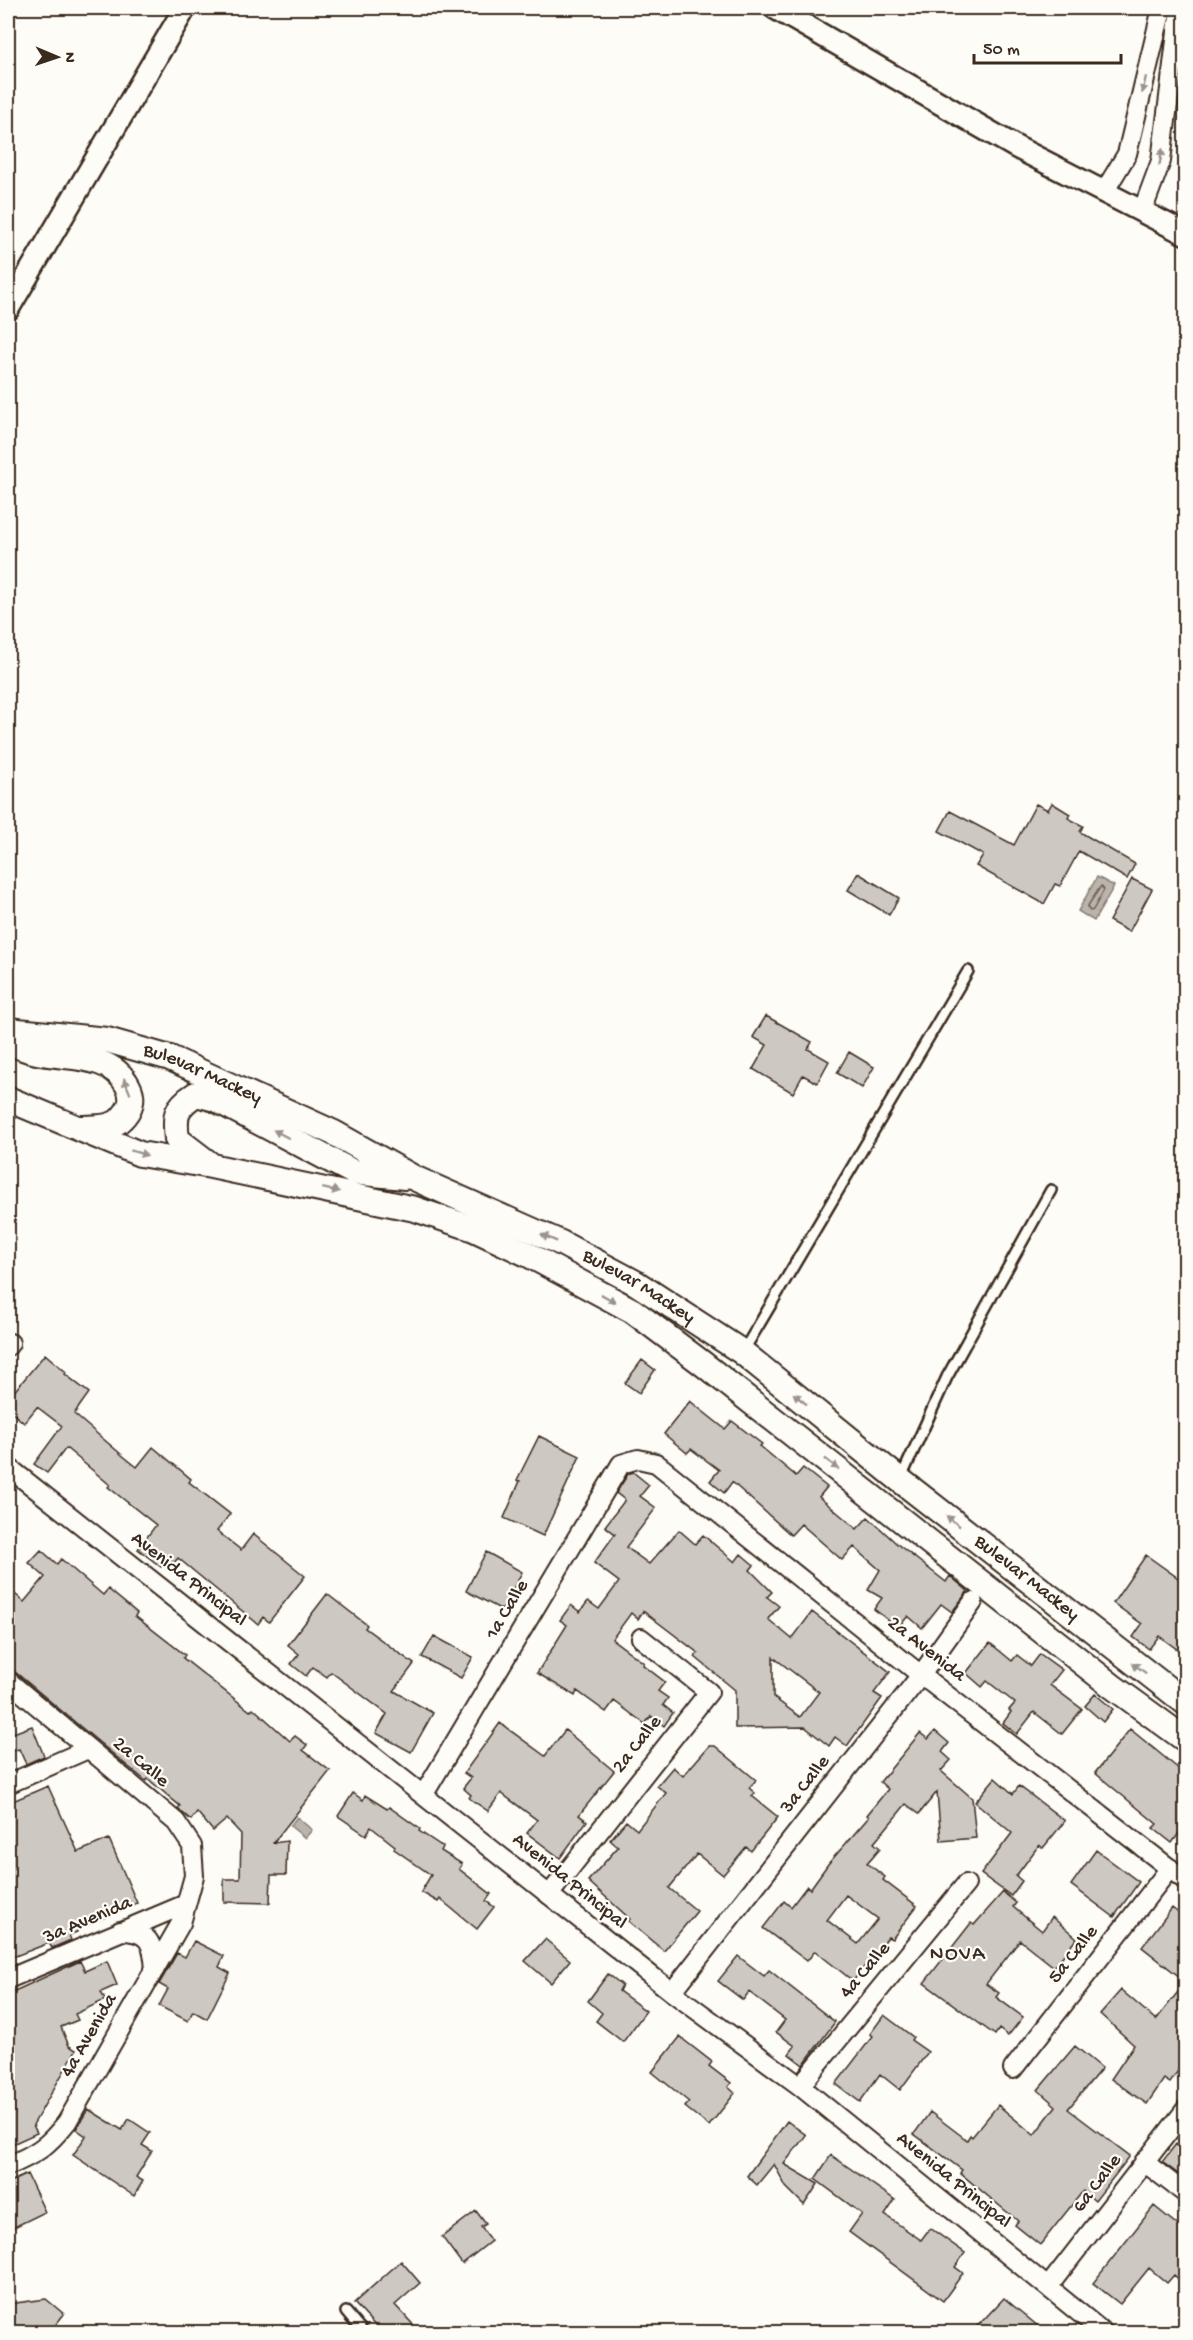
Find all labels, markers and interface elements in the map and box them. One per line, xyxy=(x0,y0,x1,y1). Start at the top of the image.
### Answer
north arrow xyxy=(27,27,87,87)
scale bar xyxy=(974,27,1121,65)
text: 50 m xyxy=(983,40,1020,61)
text: N xyxy=(59,52,78,64)
one-way arrow xyxy=(1138,76,1148,94)
one-way arrow xyxy=(1157,147,1166,166)
street label: Bulevar Mackey xyxy=(139,1039,265,1110)
one-way arrow xyxy=(122,1077,132,1095)
one-way arrow xyxy=(272,1129,289,1139)
one-way arrow xyxy=(130,1149,148,1158)
one-way arrow xyxy=(321,1186,340,1195)
one-way arrow xyxy=(539,1233,557,1243)
street label: Bulevar Mackey xyxy=(577,1244,699,1330)
one-way arrow xyxy=(600,1293,617,1303)
one-way arrow xyxy=(793,1394,808,1406)
one-way arrow xyxy=(824,1458,840,1471)
one-way arrow xyxy=(945,1516,960,1528)
street label: Avenida Principal xyxy=(125,1528,251,1632)
street label: Bulevar Mackey xyxy=(968,1530,1084,1627)
street label: 1a Calle xyxy=(481,1576,535,1645)
street label: 2a Avenida xyxy=(882,1612,971,1688)
one-way arrow xyxy=(1131,1661,1147,1674)
street label: 2a Calle xyxy=(608,1711,668,1778)
street label: 2a Calle xyxy=(107,1733,173,1794)
street label: 3a Calle xyxy=(776,1751,836,1819)
street label: Avenida Principal xyxy=(507,1829,631,1935)
street label: 3a Avenida xyxy=(39,1892,136,1950)
street label: 5a Calle xyxy=(1044,1921,1104,1989)
street label: 4a Calle xyxy=(836,1938,897,2004)
district label: NOVA xyxy=(930,1943,986,1968)
street label: 4a Avenida xyxy=(57,1989,124,2082)
street label: Avenida Principal xyxy=(891,2128,1015,2234)
street label: 6a Calle xyxy=(1069,2150,1128,2218)

